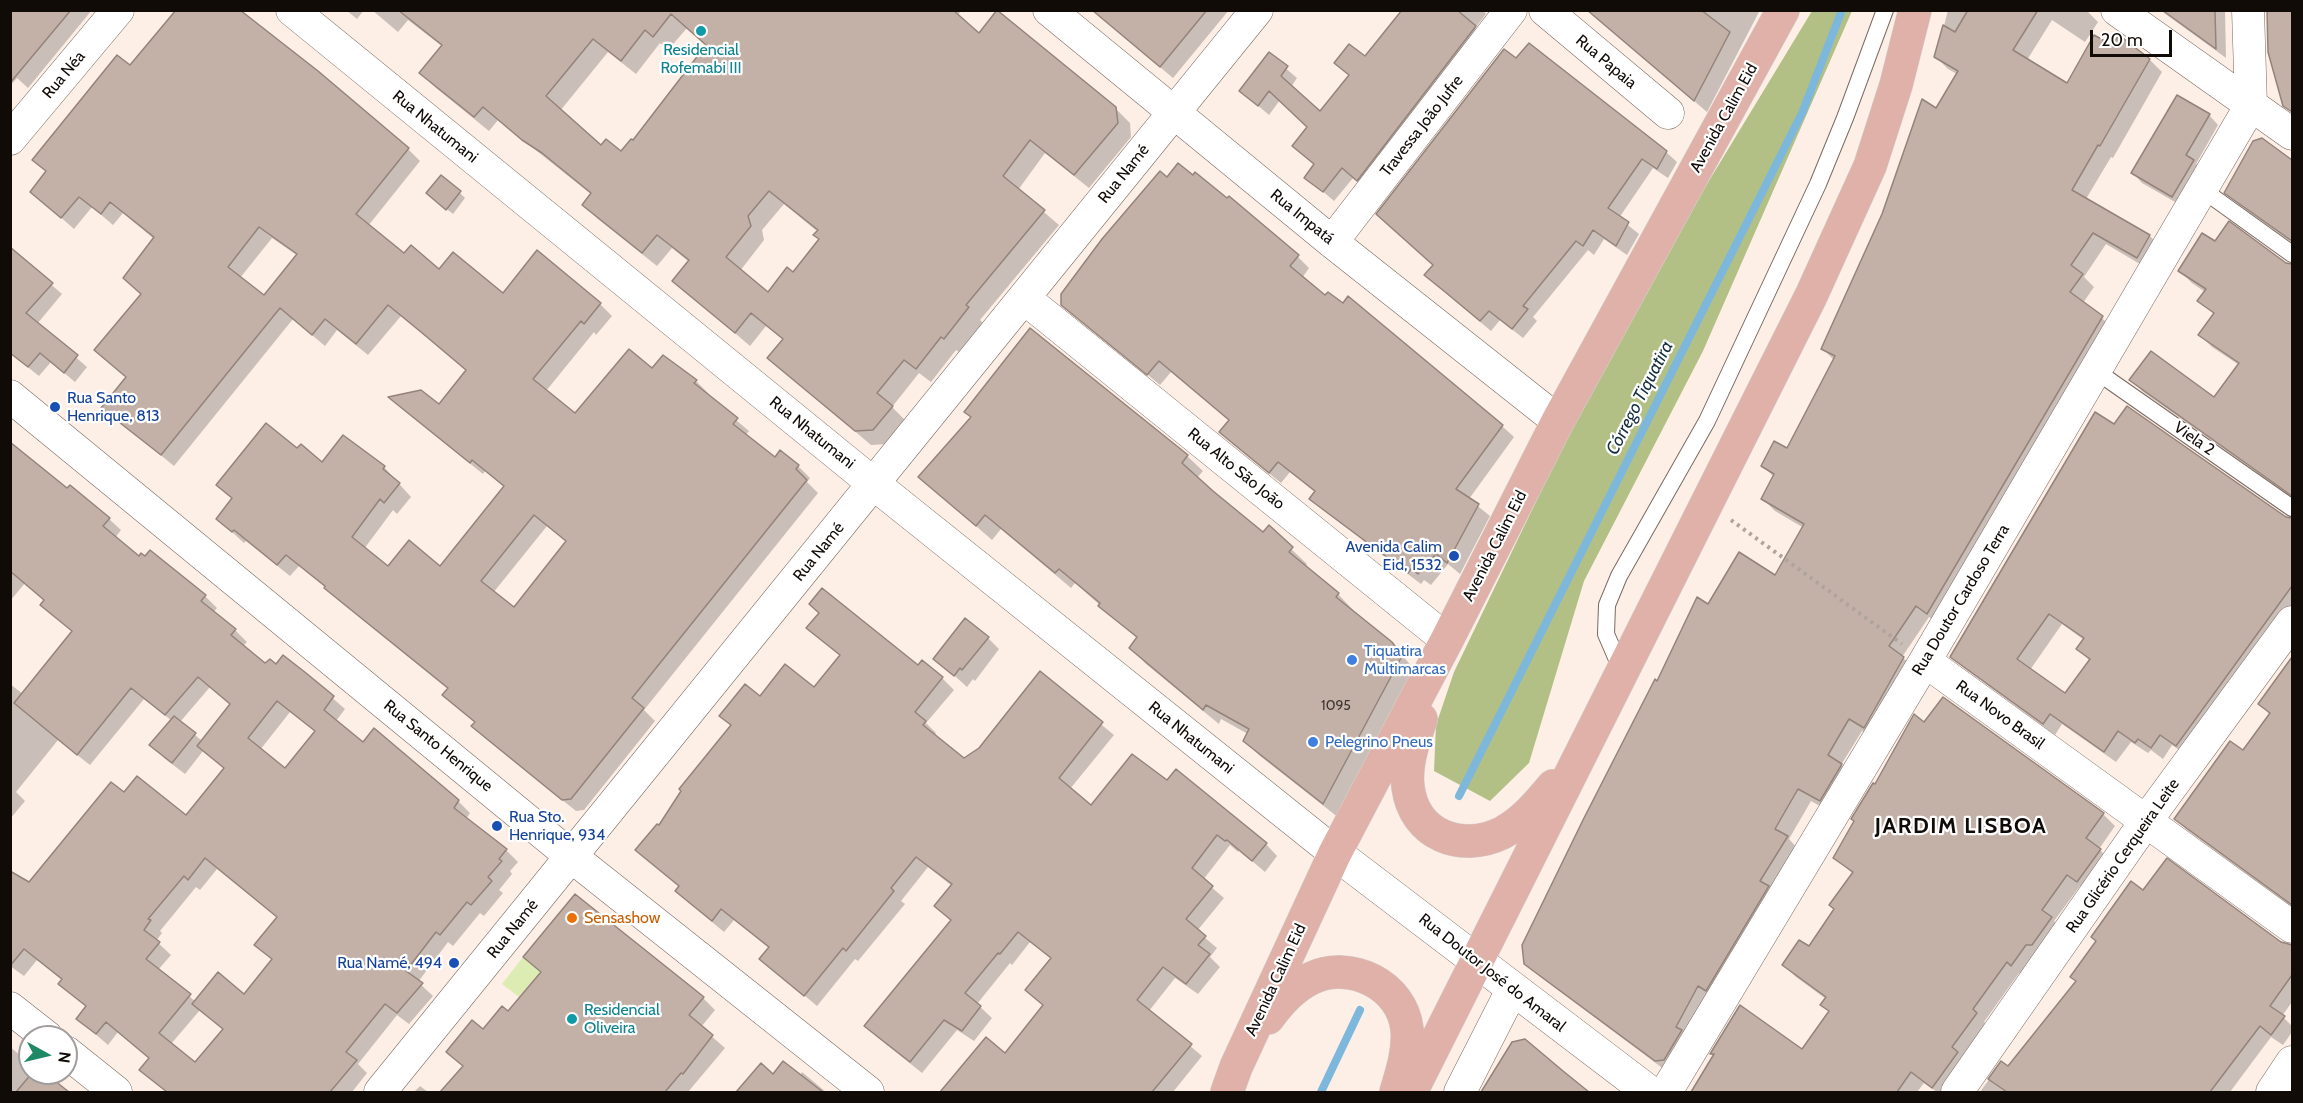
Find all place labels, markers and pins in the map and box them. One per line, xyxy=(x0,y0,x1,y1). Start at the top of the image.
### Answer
marker: Residencial Rofemabi III xyxy=(694,24,708,38)
place label: Residencial Rofemabi III xyxy=(660,40,742,78)
place label: Rua Santo Henrique, 813 xyxy=(67,388,160,426)
marker: Rua Santo Henrique, 813 xyxy=(48,400,62,414)
place label: Avenida Calim Eid, 1532 xyxy=(1346,537,1442,575)
marker: Avenida Calim Eid, 1532 xyxy=(1447,549,1461,563)
place label: Tiquatira Multimarcas xyxy=(1364,641,1446,679)
marker: Tiquatira Multimarcas xyxy=(1345,653,1359,667)
place label: Pelegrino Pneus xyxy=(1325,732,1433,752)
marker: Pelegrino Pneus xyxy=(1306,735,1320,749)
place label: Rua Sto. Henrique, 934 xyxy=(509,807,605,845)
marker: Rua Sto. Henrique, 934 xyxy=(490,819,504,833)
place label: Sensashow xyxy=(584,908,660,928)
marker: Sensashow xyxy=(565,911,579,925)
place label: Rua Namé, 494 xyxy=(337,953,442,973)
marker: Rua Namé, 494 xyxy=(447,956,461,970)
place label: Residencial Oliveira xyxy=(584,1000,660,1038)
marker: Residencial Oliveira xyxy=(565,1012,579,1026)

